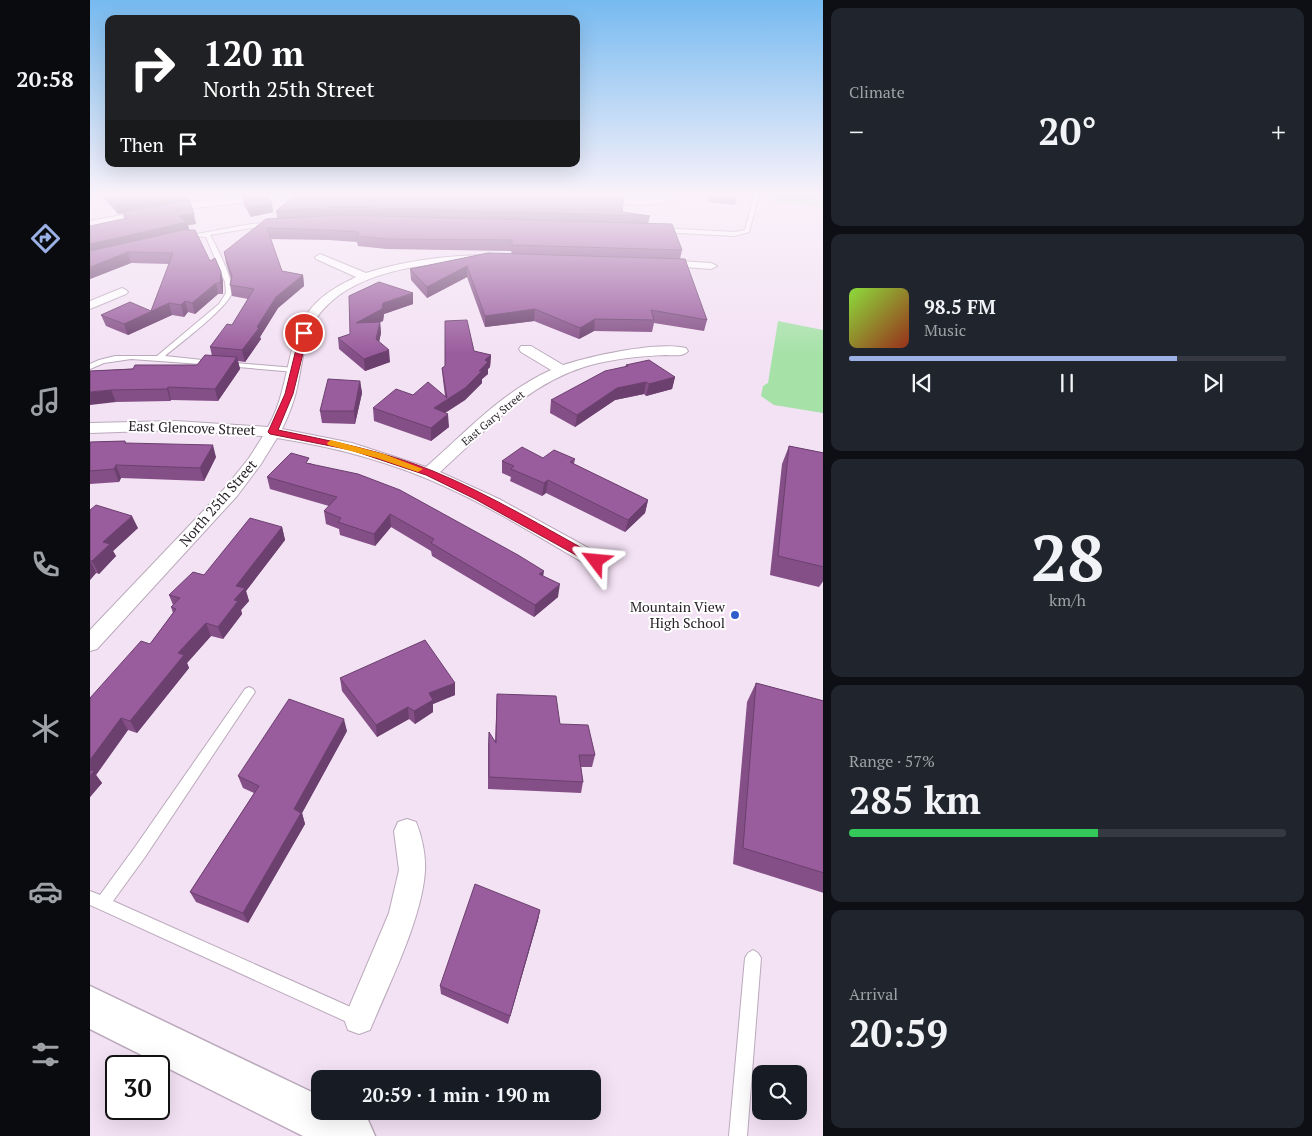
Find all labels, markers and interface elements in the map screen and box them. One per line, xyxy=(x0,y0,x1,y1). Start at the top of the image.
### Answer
text: 120 m xyxy=(203,30,304,76)
icon: right xyxy=(120,35,185,100)
text: 20:58 xyxy=(16,64,74,93)
text: North 25th Street xyxy=(203,74,375,103)
text: Climate xyxy=(849,81,905,103)
text: 20° xyxy=(1038,106,1097,156)
text: − xyxy=(849,113,864,150)
text: + xyxy=(1271,113,1286,150)
icon: arrive xyxy=(174,130,202,158)
text: Then xyxy=(120,132,164,157)
icon: directions xyxy=(28,221,63,256)
text: 98.5 FM xyxy=(924,294,996,319)
pin xyxy=(283,312,325,354)
icon: arrive xyxy=(290,319,318,347)
text: Music xyxy=(924,319,966,341)
icon: previous xyxy=(908,369,936,397)
icon: pause xyxy=(1053,369,1081,397)
icon: next xyxy=(1199,369,1227,397)
icon: music xyxy=(28,384,63,419)
street label: East Gary Street xyxy=(458,387,528,449)
street label: East Glencove Street xyxy=(128,416,257,439)
street label: North 25th Street xyxy=(175,455,261,550)
text: 28 xyxy=(1031,513,1104,600)
position arrow xyxy=(569,534,621,586)
icon: phone xyxy=(28,547,63,582)
text: km/h xyxy=(1049,589,1086,611)
place label: Mountain View High School xyxy=(630,597,726,632)
marker: Mountain View High School xyxy=(729,609,741,621)
icon: climate xyxy=(28,711,63,746)
text: Range · 57% xyxy=(849,750,935,772)
text: 285 km xyxy=(849,775,981,825)
icon: car xyxy=(28,874,63,909)
text: Arrival xyxy=(849,983,898,1005)
text: 20:59 xyxy=(849,1008,948,1058)
icon: filters xyxy=(28,1037,63,1072)
speed limit sign: 30 xyxy=(105,1055,170,1120)
map controls xyxy=(752,1065,807,1120)
button: search xyxy=(752,1065,807,1120)
text: 20:59 · 1 min · 190 m xyxy=(362,1082,550,1107)

